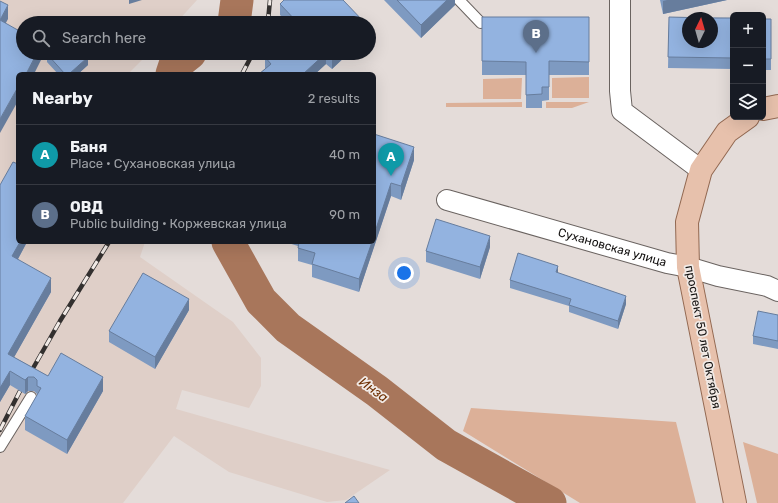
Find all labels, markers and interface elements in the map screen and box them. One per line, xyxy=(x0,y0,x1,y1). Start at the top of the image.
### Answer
north arrow xyxy=(682,12,718,48)
map controls xyxy=(730,12,766,120)
button: + xyxy=(730,12,766,48)
search box xyxy=(16,16,376,60)
pin: B xyxy=(523,20,549,53)
icon: search xyxy=(30,27,52,49)
text: Search here xyxy=(62,29,146,47)
button: − xyxy=(730,48,766,84)
button: layers xyxy=(730,84,766,120)
text: Nearby xyxy=(32,88,93,108)
text: 2 results xyxy=(308,91,360,106)
text: Баня xyxy=(70,138,107,156)
pin: A xyxy=(378,143,404,176)
text: A xyxy=(40,147,50,162)
text: 40 m xyxy=(329,147,360,162)
text: Place · Сухановская улица xyxy=(70,156,235,171)
text: ОВД xyxy=(70,198,103,216)
text: B xyxy=(40,207,50,222)
text: 90 m xyxy=(329,207,360,222)
text: Public building · Коржевская улица xyxy=(70,216,287,231)
street label: Сухановская улица xyxy=(556,225,668,270)
your location xyxy=(394,263,414,283)
street label: проспект 50 лет Октября xyxy=(682,264,724,410)
water label: Инза xyxy=(356,374,391,405)

